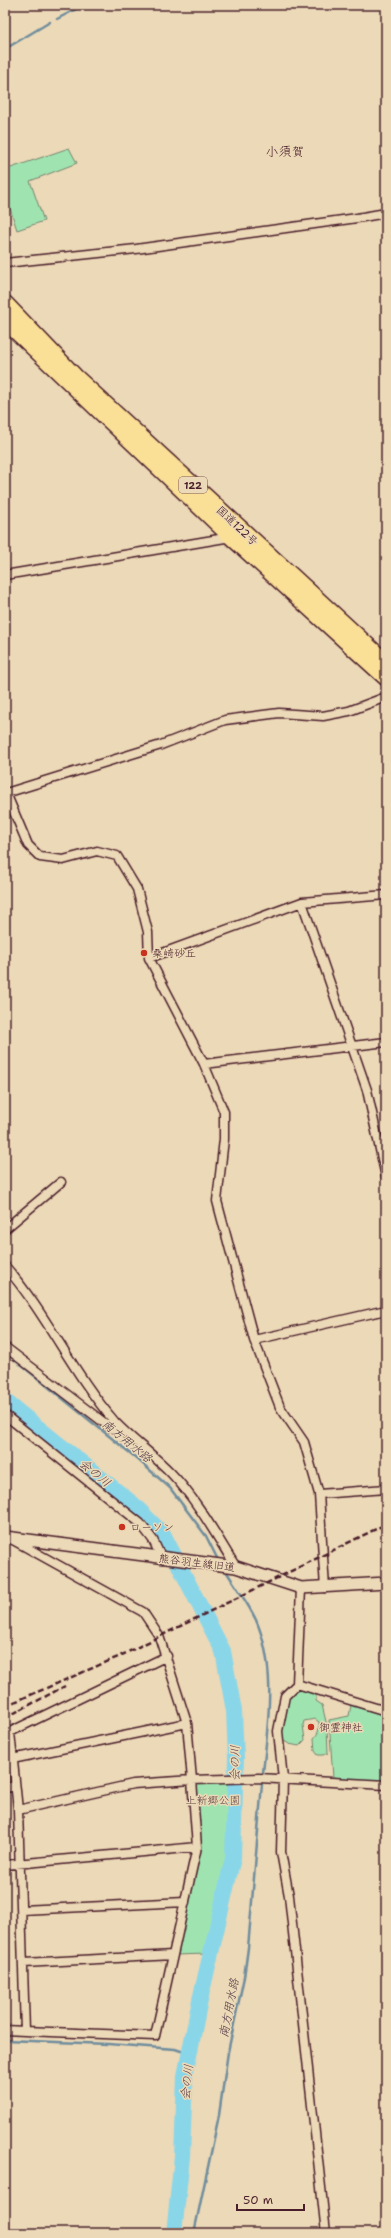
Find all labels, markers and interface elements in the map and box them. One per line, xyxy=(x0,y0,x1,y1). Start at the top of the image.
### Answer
district label: 小須賀 xyxy=(265,143,305,160)
road number: 122 xyxy=(179,477,207,493)
street label: 国道122号 xyxy=(213,503,261,549)
place label: 桑崎砂丘 xyxy=(152,946,196,961)
marker: 桑崎砂丘 xyxy=(139,948,149,958)
water label: 南方用水路 xyxy=(99,1416,156,1467)
water label: 会の川 xyxy=(76,1455,114,1491)
place label: ローソン xyxy=(130,1520,174,1535)
marker: ローソン xyxy=(117,1522,127,1532)
street label: 熊谷羽生線旧道 xyxy=(158,1551,236,1575)
place label: 御霊神社 xyxy=(319,1720,363,1735)
marker: 御霊神社 xyxy=(306,1722,316,1732)
water label: 会の川 xyxy=(227,1745,243,1781)
park label: 上新郷公園 xyxy=(186,1793,241,1808)
water label: 南方用水路 xyxy=(215,1976,243,2039)
water label: 会の川 xyxy=(177,2063,197,2101)
scale bar xyxy=(237,2186,304,2212)
text: 50 m xyxy=(243,2192,273,2208)

